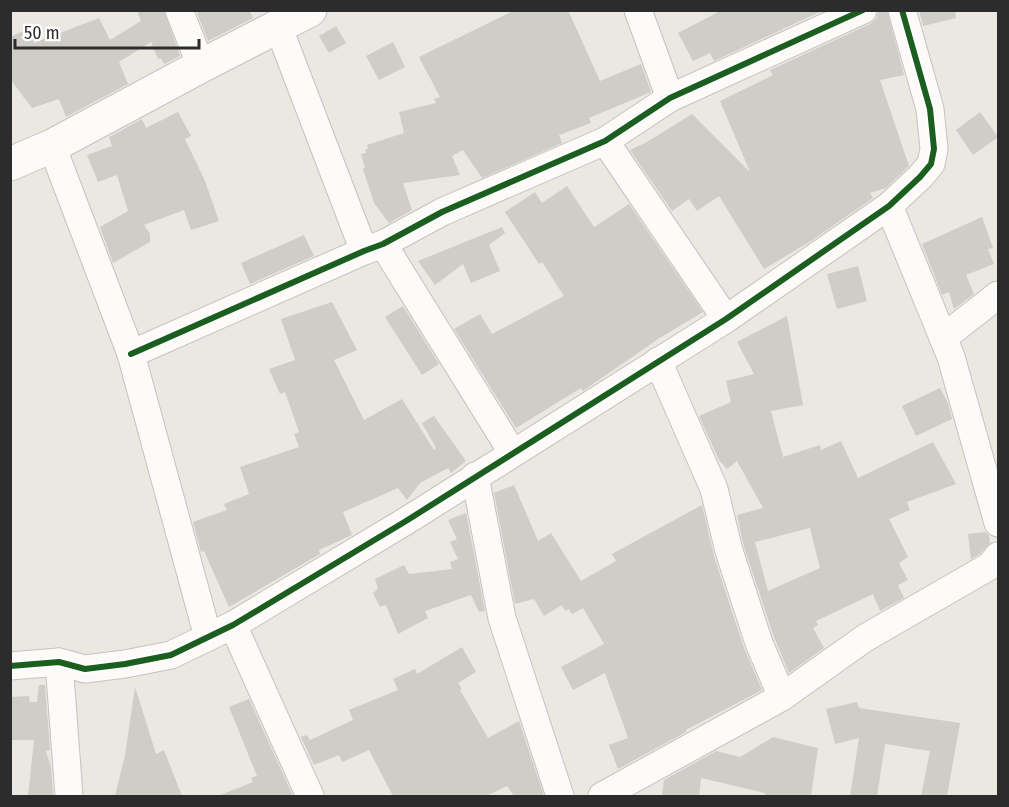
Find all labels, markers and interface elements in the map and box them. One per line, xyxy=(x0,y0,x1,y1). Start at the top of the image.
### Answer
scale bar xyxy=(15,12,200,50)
text: 50 m xyxy=(24,22,60,44)

